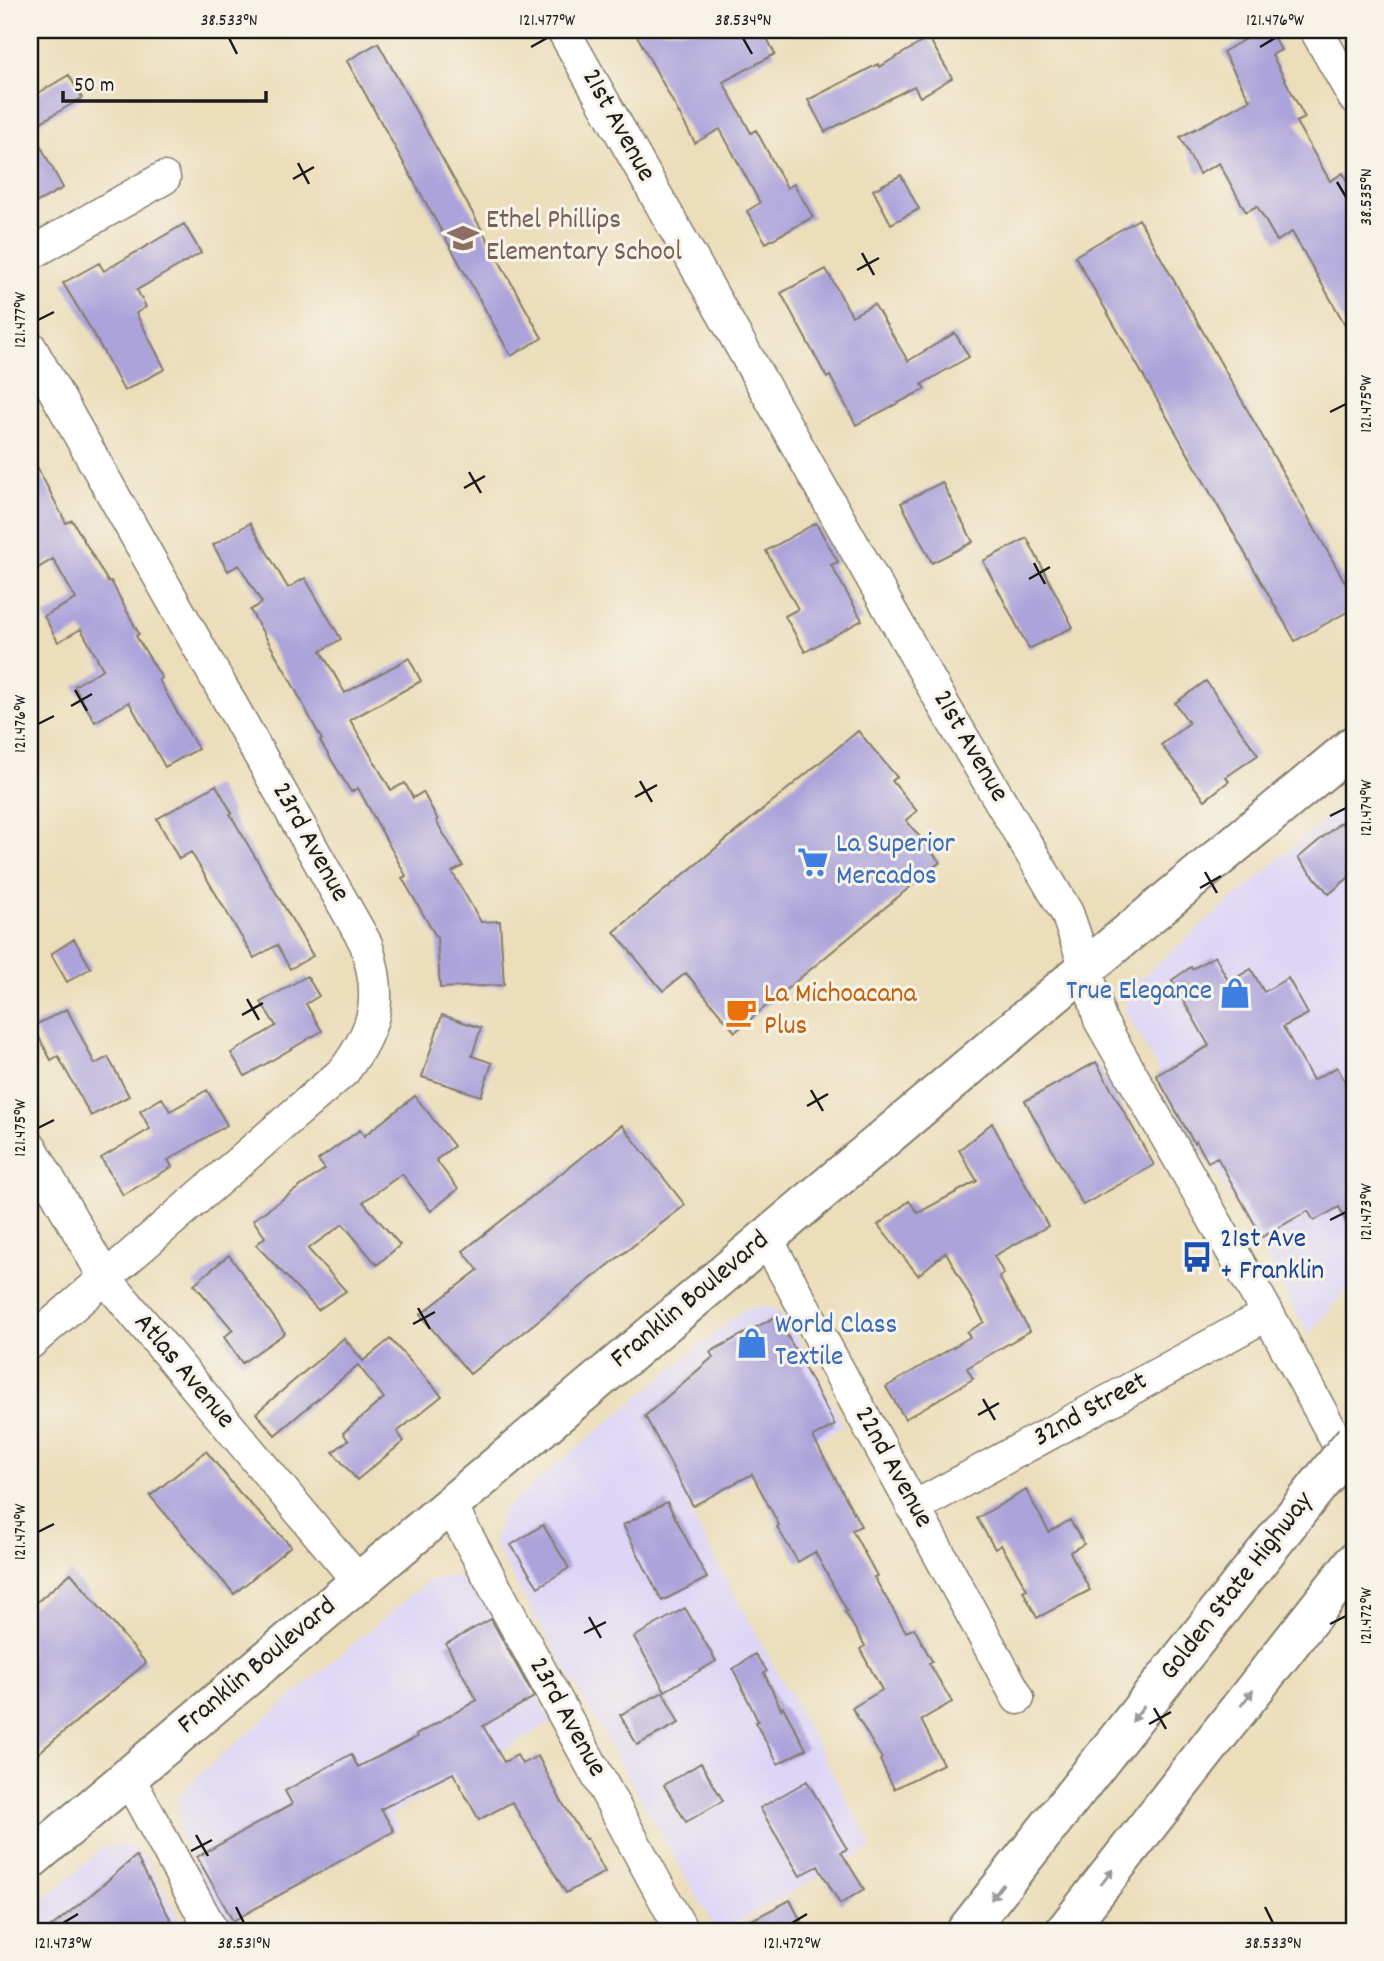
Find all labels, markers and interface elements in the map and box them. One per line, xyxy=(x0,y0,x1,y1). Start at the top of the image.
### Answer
text: 38.533°N xyxy=(200,9,258,34)
text: 121.477°W xyxy=(519,9,576,34)
text: 38.534°N xyxy=(715,9,771,34)
text: 121.476°W xyxy=(1246,9,1305,34)
scale bar xyxy=(63,60,266,104)
street label: 21st Avenue xyxy=(570,62,664,190)
text: 50 m xyxy=(74,72,114,102)
text: 38.535°N xyxy=(1355,168,1380,226)
place label: Ethel Phillips Elementary School xyxy=(486,202,682,274)
school or university icon: Ethel Phillips Elementary School xyxy=(446,221,480,255)
text: 121.477°W xyxy=(9,291,34,348)
text: 121.475°W xyxy=(1355,375,1380,433)
street label: 21st Avenue xyxy=(921,684,1017,810)
text: 121.476°W xyxy=(9,694,34,753)
street label: 23rd Avenue xyxy=(260,776,358,910)
text: 121.474°W xyxy=(1355,779,1380,836)
place label: La Superior Mercados xyxy=(836,826,956,898)
supermarket icon: La Superior Mercados xyxy=(796,845,830,879)
place label: True Elegance xyxy=(1066,973,1212,1013)
place label: La Michoacana Plus xyxy=(764,976,918,1048)
shop icon: True Elegance xyxy=(1218,976,1252,1010)
cafe icon: La Michoacana Plus xyxy=(724,995,758,1029)
text: 121.475°W xyxy=(9,1099,34,1157)
text: 121.473°W xyxy=(1355,1183,1380,1241)
place label: 21st Ave + Franklin xyxy=(1220,1221,1324,1293)
street label: Franklin Boulevard xyxy=(603,1222,779,1380)
bus stop icon: 21st Ave + Franklin xyxy=(1180,1240,1214,1274)
street label: Atlas Avenue xyxy=(123,1305,243,1439)
place label: World Class Textile xyxy=(775,1307,897,1379)
shop icon: World Class Textile xyxy=(735,1326,769,1360)
street label: 32nd Street xyxy=(1027,1363,1155,1459)
street label: 22nd Avenue xyxy=(842,1400,942,1536)
street label: Golden State Highway xyxy=(1151,1484,1325,1690)
text: 121.474°W xyxy=(9,1503,34,1560)
text: 121.472°W xyxy=(1355,1587,1380,1645)
street label: Franklin Boulevard xyxy=(170,1588,346,1746)
street label: 23rd Avenue xyxy=(517,1651,615,1785)
one-way arrow xyxy=(1240,1690,1255,1708)
one-way arrow xyxy=(1130,1704,1145,1722)
one-way arrow xyxy=(1100,1869,1115,1887)
one-way arrow xyxy=(989,1883,1004,1901)
text: 121.473°W xyxy=(34,1932,92,1957)
text: 38.531°N xyxy=(217,1932,271,1957)
text: 121.472°W xyxy=(763,1932,821,1957)
text: 38.533°N xyxy=(1244,1932,1302,1957)

